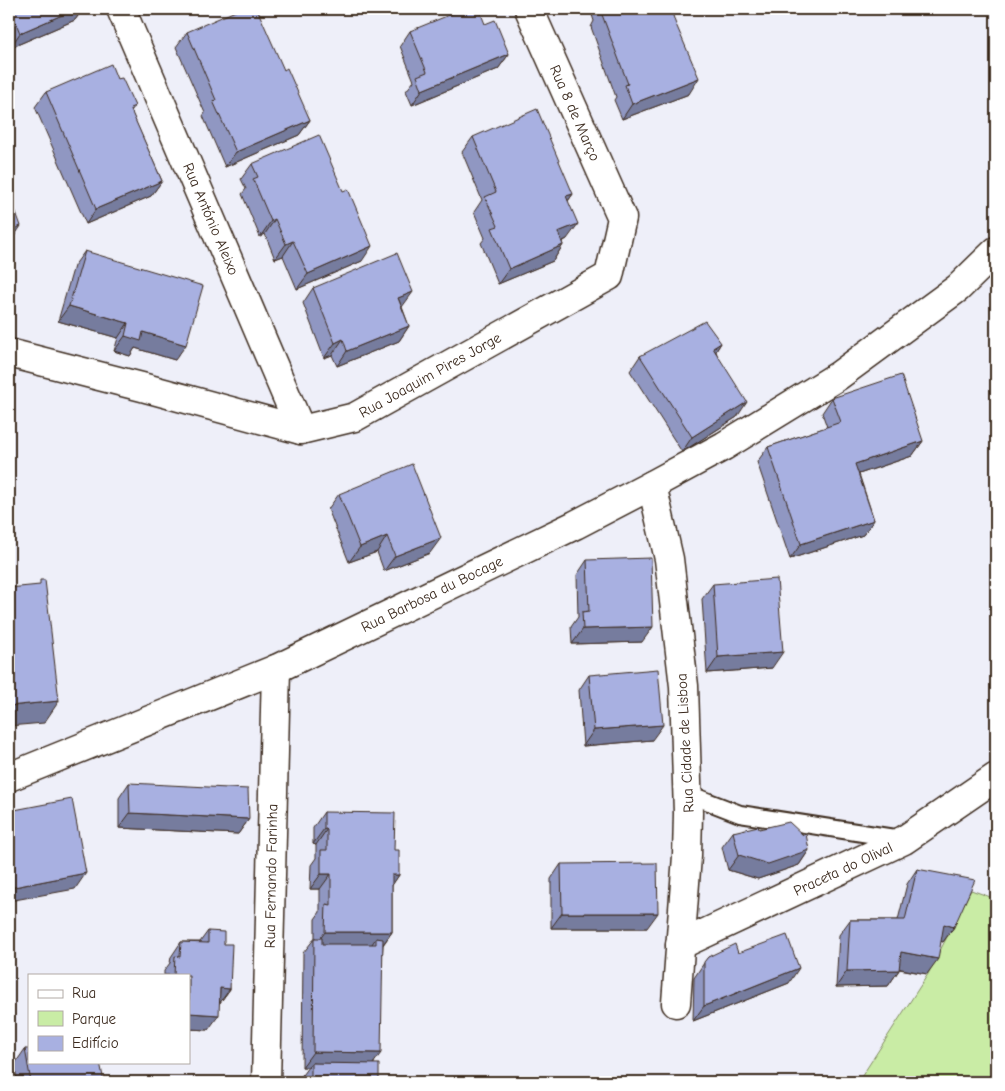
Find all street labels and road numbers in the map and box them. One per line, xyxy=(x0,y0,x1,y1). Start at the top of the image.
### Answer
street label: Rua 8 de Março xyxy=(546,62,604,164)
street label: Rua António Aleixo xyxy=(179,160,243,278)
street label: Rua Joaquim Pires Jorge xyxy=(356,328,505,422)
street label: Rua Barbosa du Bocage xyxy=(358,552,506,636)
street label: Rua Cidade de Lisboa xyxy=(672,673,698,813)
street label: Rua Fernando Farinha xyxy=(261,803,281,949)
street label: Praceta do Olival xyxy=(791,838,895,900)

